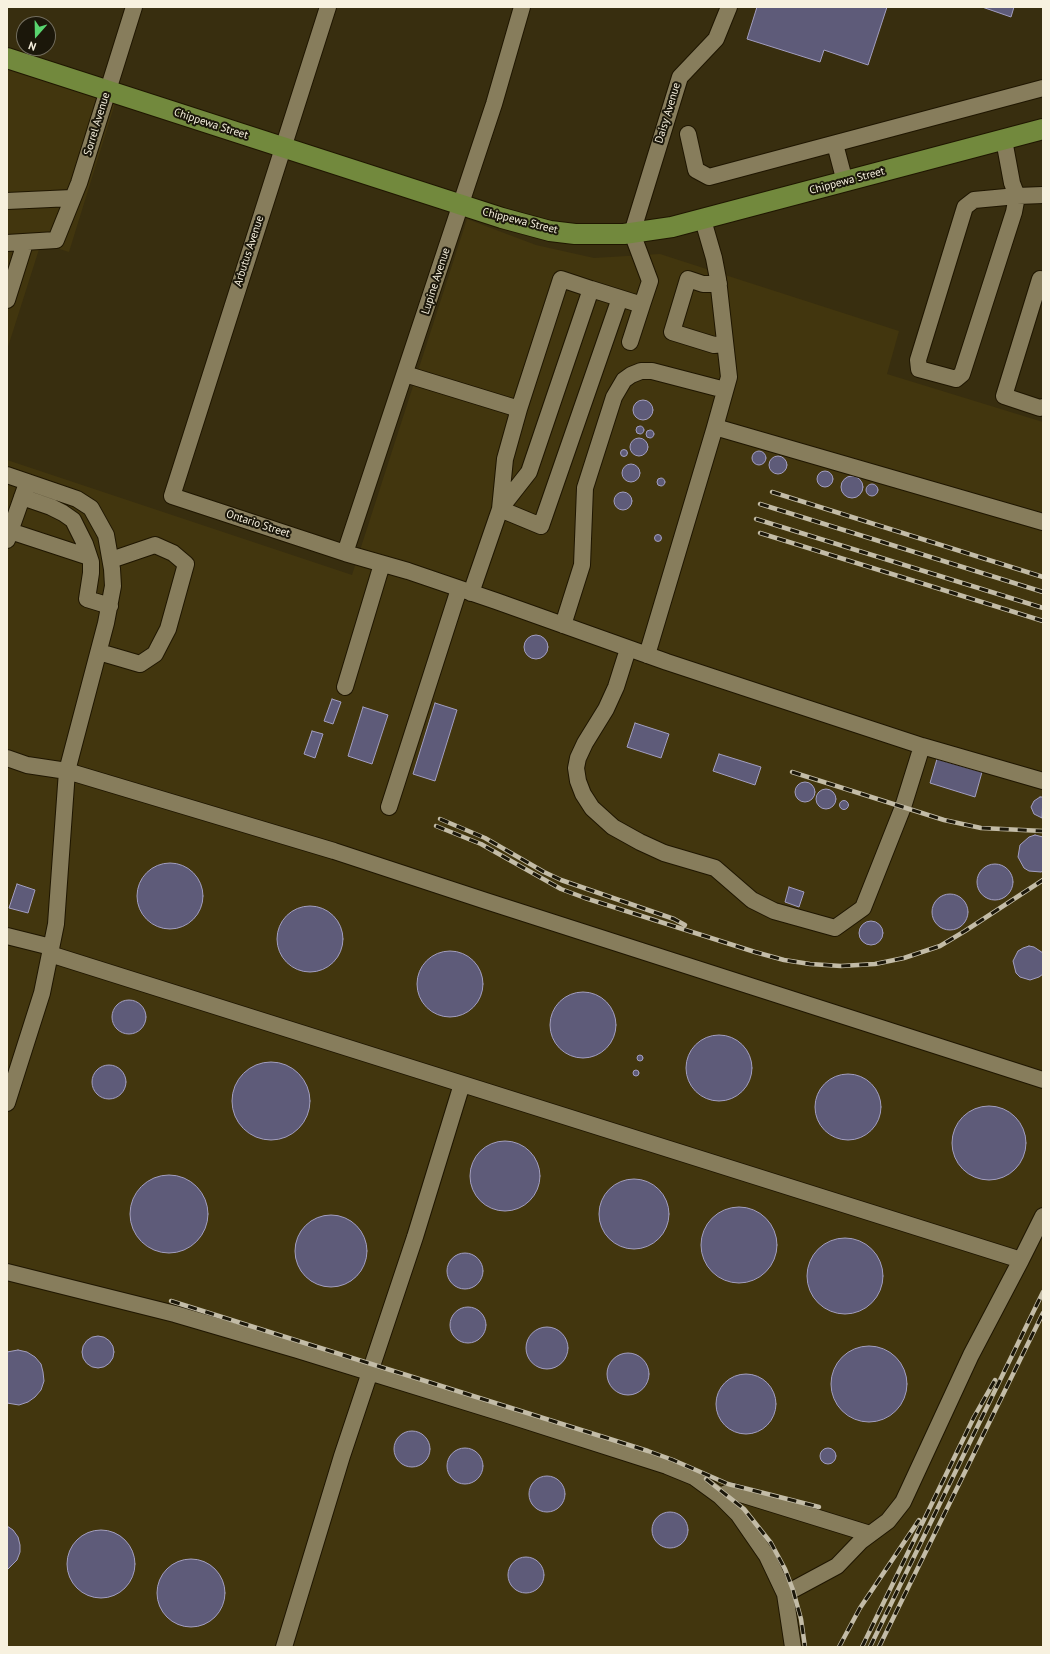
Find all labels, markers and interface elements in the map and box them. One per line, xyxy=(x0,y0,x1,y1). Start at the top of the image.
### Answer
north arrow xyxy=(16,16,56,56)
text: N xyxy=(26,39,38,54)
street label: Daisy Avenue xyxy=(653,81,683,145)
street label: Sorrel Avenue xyxy=(81,91,113,157)
street label: Chippewa Street xyxy=(172,106,250,142)
street label: Chippewa Street xyxy=(808,165,886,197)
street label: Chippewa Street xyxy=(481,205,559,237)
street label: Arbutus Avenue xyxy=(231,214,267,288)
street label: Lupine Avenue xyxy=(419,246,453,316)
street label: Ontario Street xyxy=(224,507,292,541)

